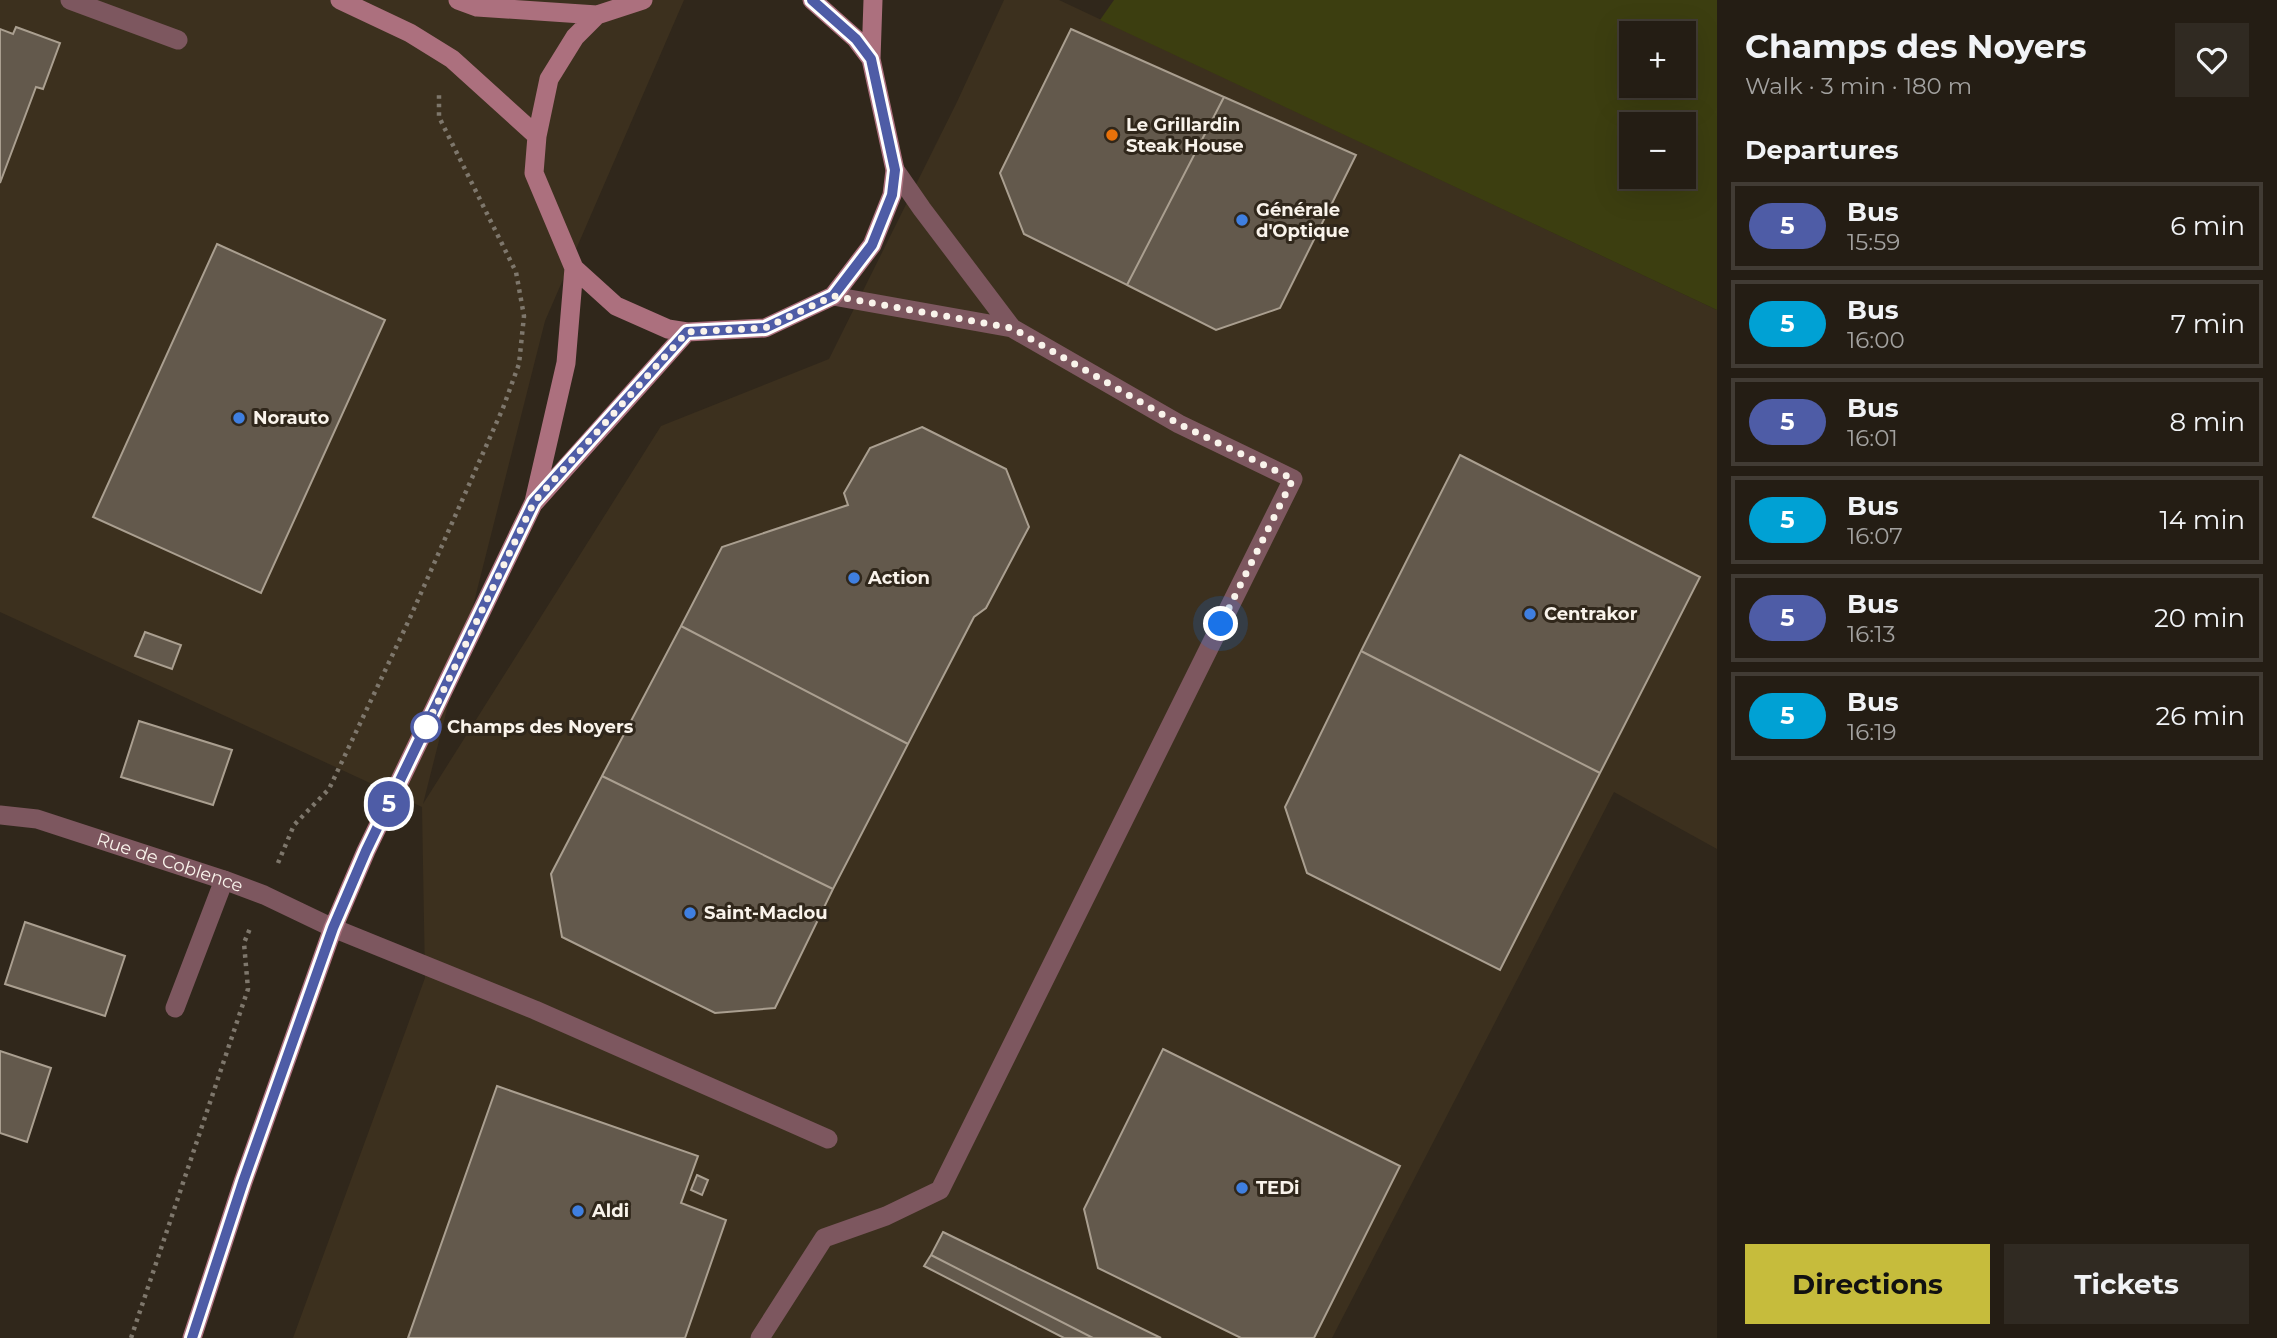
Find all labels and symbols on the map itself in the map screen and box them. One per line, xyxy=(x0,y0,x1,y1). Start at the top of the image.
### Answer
place label: Le Grillardin Steak House xyxy=(1126,114,1244,157)
marker: Le Grillardin Steak House xyxy=(1104,127,1120,143)
place label: Générale d'Optique xyxy=(1256,199,1349,242)
marker: Générale d'Optique xyxy=(1234,212,1250,228)
place label: Norauto xyxy=(253,407,329,429)
marker: Norauto xyxy=(231,410,247,426)
place label: Action xyxy=(867,567,930,589)
marker: Action xyxy=(846,570,862,586)
place label: Centrakor xyxy=(1544,603,1638,625)
your location xyxy=(1203,606,1238,641)
marker: Centrakor xyxy=(1522,606,1538,622)
marker: Champs des Noyers xyxy=(411,712,441,742)
place label: Champs des Noyers xyxy=(447,716,634,738)
line badge: 5 xyxy=(366,781,412,827)
street label: Rue de Coblence xyxy=(94,828,246,897)
place label: Saint-Maclou xyxy=(704,902,828,924)
marker: Saint-Maclou xyxy=(682,905,698,921)
place label: TEDi xyxy=(1256,1177,1300,1199)
marker: TEDi xyxy=(1234,1180,1250,1196)
place label: Aldi xyxy=(591,1200,629,1222)
marker: Aldi xyxy=(570,1203,586,1219)

